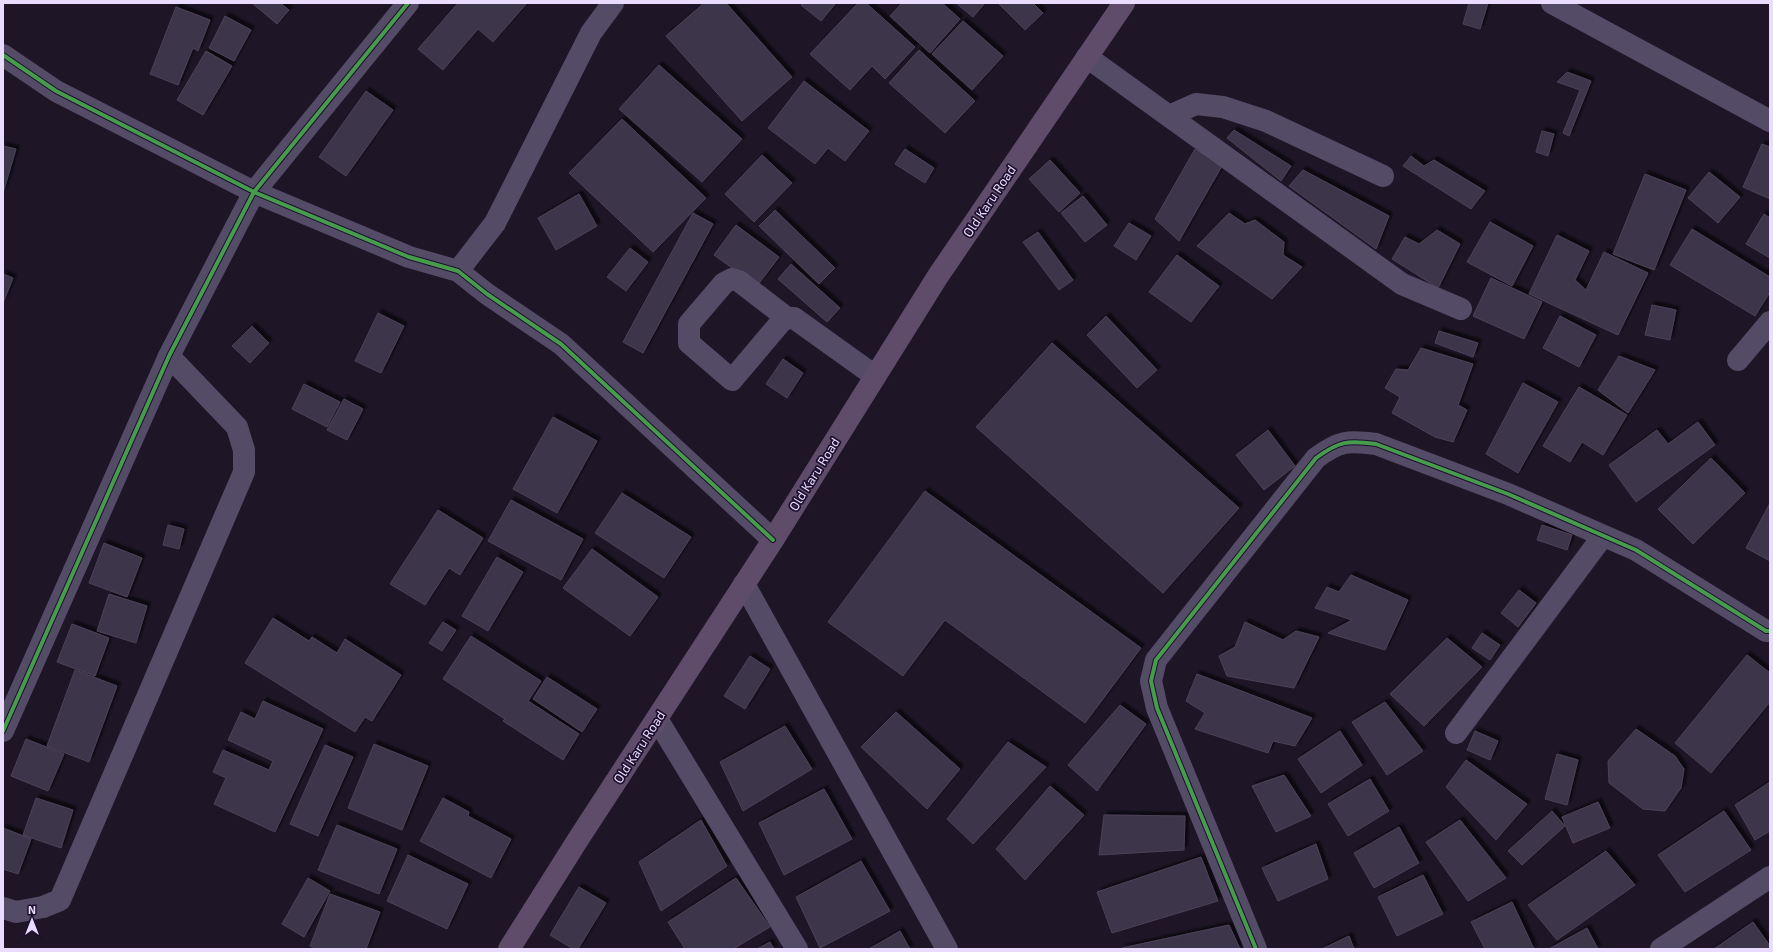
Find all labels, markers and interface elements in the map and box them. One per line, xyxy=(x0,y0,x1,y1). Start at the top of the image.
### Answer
street label: Old Karu Road xyxy=(959,162,1019,240)
street label: Old Karu Road xyxy=(785,434,843,514)
street label: Old Karu Road xyxy=(610,708,668,786)
north arrow xyxy=(12,900,52,940)
text: N xyxy=(28,903,36,916)

